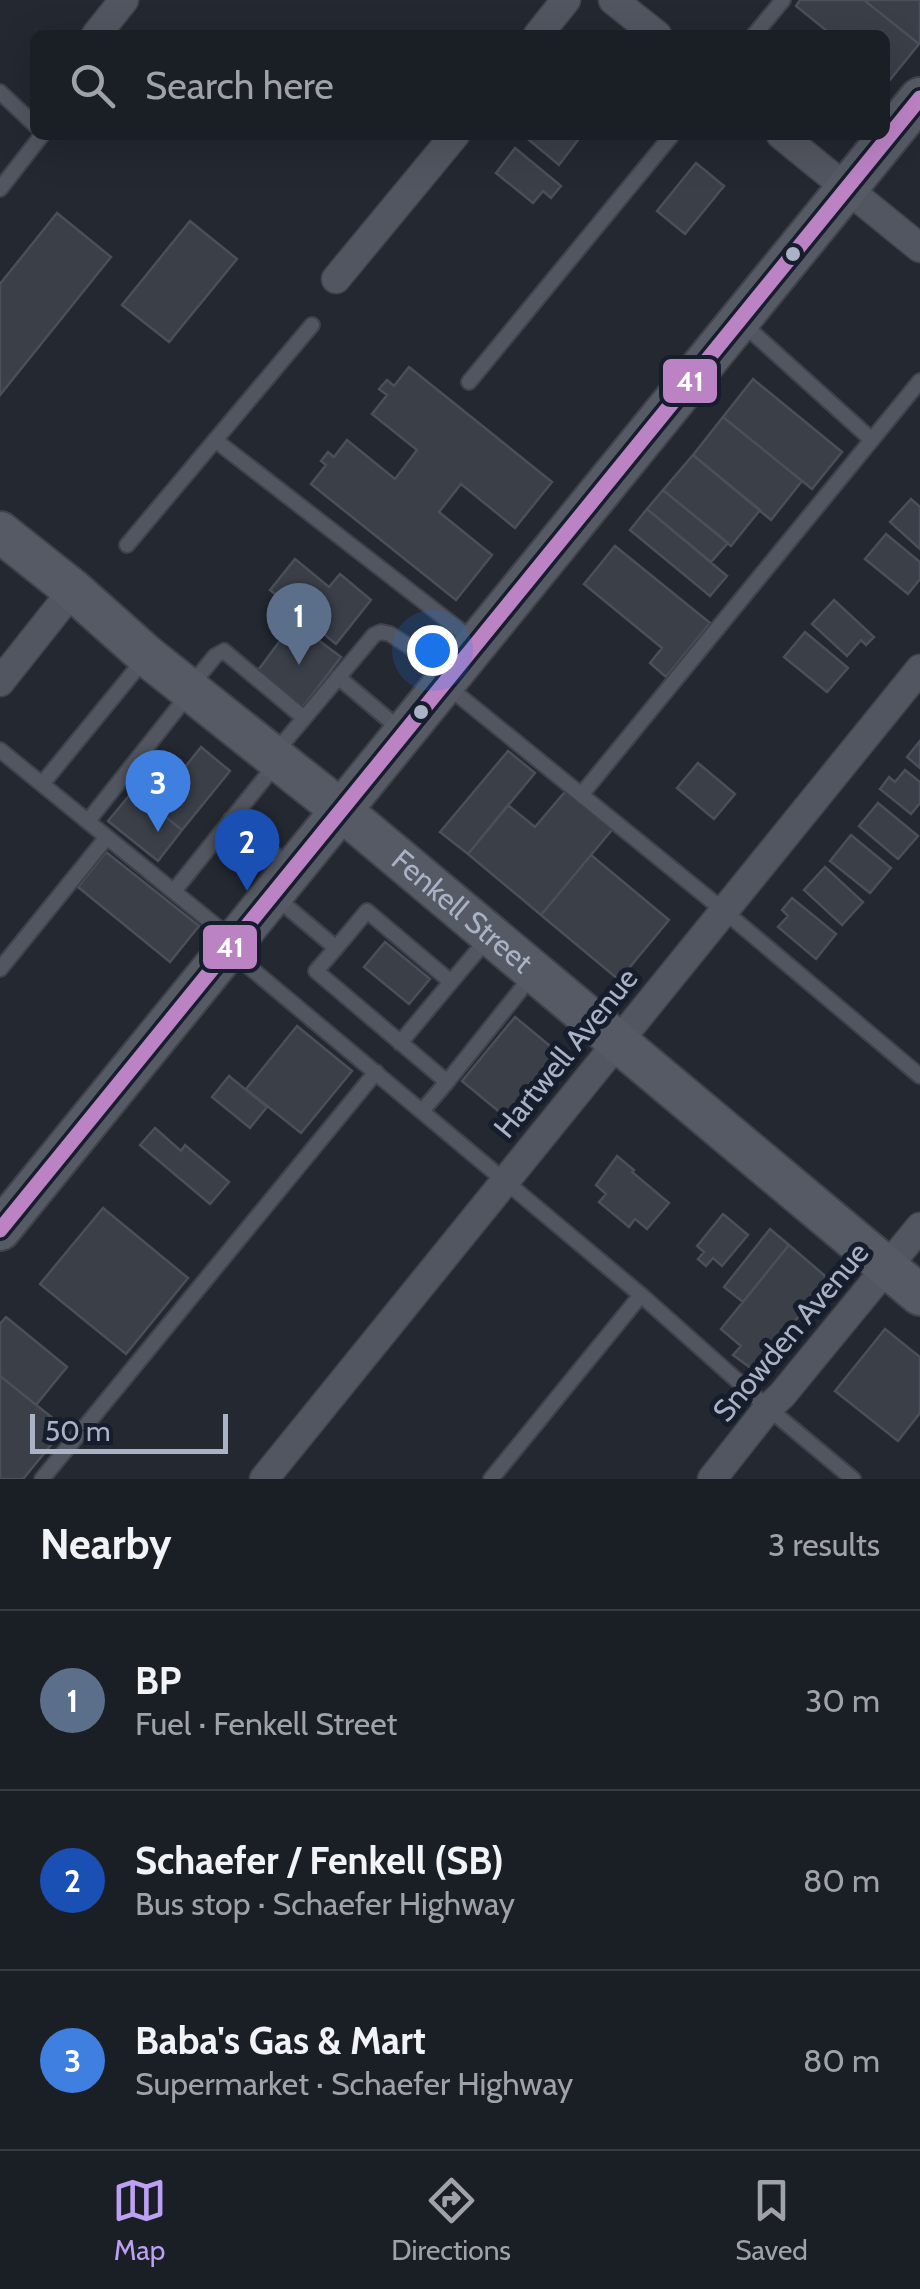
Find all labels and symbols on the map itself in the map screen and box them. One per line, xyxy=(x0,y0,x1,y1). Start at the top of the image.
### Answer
unlabelled marker xyxy=(783,244,803,264)
line badge: 41 xyxy=(661,357,719,405)
text: 41 xyxy=(676,364,704,398)
pin: 1 xyxy=(266,582,332,665)
your location xyxy=(407,625,458,676)
unlabelled marker xyxy=(411,702,431,722)
pin: 3 xyxy=(126,750,190,832)
pin: 2 xyxy=(214,808,280,891)
street label: Fenkell Street xyxy=(384,841,540,981)
line badge: 41 xyxy=(201,923,259,971)
text: 41 xyxy=(216,930,244,964)
street label: Hartwell Avenue xyxy=(486,960,645,1145)
street label: Snowden Avenue xyxy=(705,1234,876,1429)
scale bar xyxy=(30,1409,228,1454)

